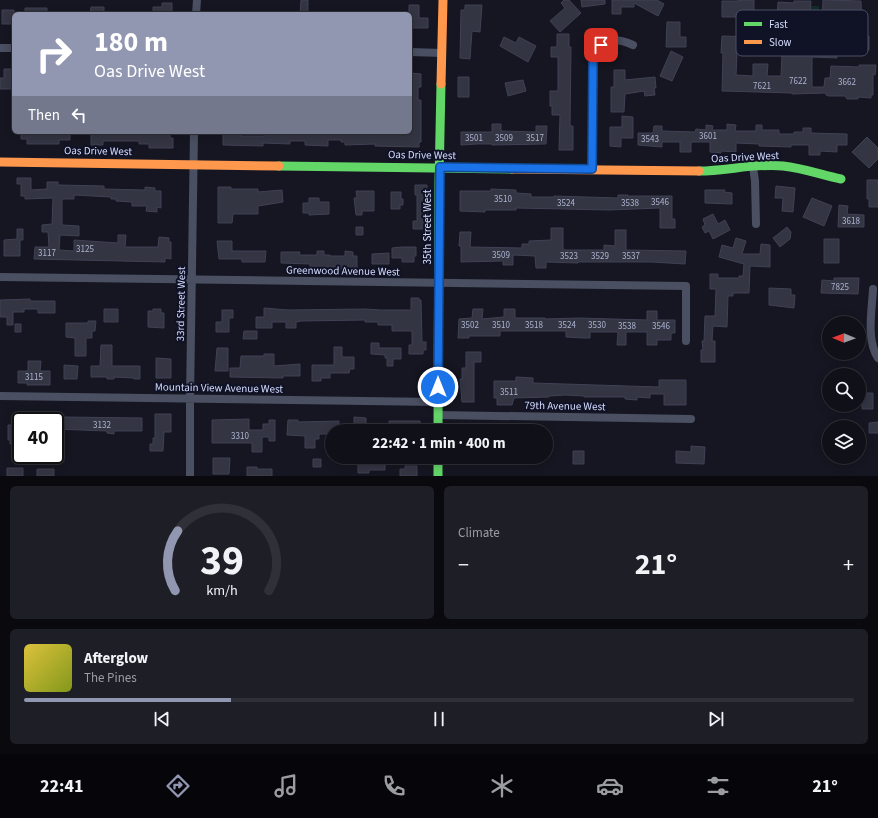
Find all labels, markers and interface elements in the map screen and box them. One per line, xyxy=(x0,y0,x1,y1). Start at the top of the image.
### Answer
legend xyxy=(736,10,868,56)
text: Fast xyxy=(769,17,788,32)
text: 180 m xyxy=(94,22,168,62)
icon: right xyxy=(28,28,80,80)
pin xyxy=(584,28,618,62)
icon: arrive xyxy=(590,34,612,56)
text: Slow xyxy=(769,35,792,50)
text: Oas Drive West xyxy=(94,59,205,84)
house number: 7622 xyxy=(789,75,807,88)
house number: 3662 xyxy=(838,76,856,89)
house number: 7621 xyxy=(753,80,771,93)
icon: left xyxy=(68,104,90,126)
text: Then xyxy=(28,105,60,126)
house number: 3601 xyxy=(699,130,717,143)
house number: 3501 xyxy=(465,132,483,145)
house number: 3509 xyxy=(495,132,513,145)
house number: 3517 xyxy=(526,132,544,145)
house number: 3543 xyxy=(641,133,659,146)
street label: Oas Drive West xyxy=(64,143,132,159)
street label: Oas Drive West xyxy=(388,147,456,163)
street label: Oas Drive West xyxy=(711,148,780,166)
street label: 35th Street West xyxy=(420,189,435,264)
house number: 3510 xyxy=(494,193,512,206)
house number: 3546 xyxy=(651,196,669,209)
house number: 3524 xyxy=(557,197,575,210)
house number: 3538 xyxy=(621,197,639,210)
house number: 3618 xyxy=(842,215,860,228)
house number: 3125 xyxy=(76,243,94,256)
house number: 3117 xyxy=(38,247,56,260)
house number: 3509 xyxy=(492,249,510,262)
house number: 3523 xyxy=(560,250,578,263)
house number: 3529 xyxy=(591,250,609,263)
house number: 3537 xyxy=(622,250,640,263)
street label: Greenwood Avenue West xyxy=(286,263,400,279)
street label: 33rd Street West xyxy=(173,266,189,342)
house number: 7825 xyxy=(831,281,849,294)
north arrow xyxy=(822,316,866,360)
map controls xyxy=(822,316,866,464)
house number: 3502 xyxy=(461,319,479,332)
house number: 3510 xyxy=(492,319,510,332)
house number: 3518 xyxy=(525,319,543,332)
house number: 3524 xyxy=(558,319,576,332)
house number: 3530 xyxy=(588,319,606,332)
house number: 3538 xyxy=(618,320,636,333)
house number: 3546 xyxy=(652,320,670,333)
position arrow xyxy=(417,366,459,408)
button: search xyxy=(822,368,866,412)
house number: 3115 xyxy=(25,371,43,384)
street label: Mountain View Avenue West xyxy=(155,379,284,397)
house number: 3511 xyxy=(500,386,518,399)
street label: 79th Avenue West xyxy=(524,398,606,414)
speed limit sign: 40 xyxy=(12,412,64,464)
house number: 3132 xyxy=(93,419,111,432)
button: layers xyxy=(822,420,866,464)
house number: 3310 xyxy=(231,430,249,443)
text: 22:42 · 1 min · 400 m xyxy=(372,433,506,454)
text: Climate xyxy=(458,524,500,542)
text: 39 xyxy=(200,530,244,590)
text: 21° xyxy=(635,543,677,586)
text: − xyxy=(458,549,469,581)
text: + xyxy=(843,549,854,581)
text: km/h xyxy=(206,579,238,600)
text: Afterglow xyxy=(84,648,148,669)
text: The Pines xyxy=(84,669,137,687)
icon: previous xyxy=(151,708,173,730)
icon: pause xyxy=(428,708,450,730)
icon: next xyxy=(705,708,727,730)
icon: directions xyxy=(164,772,192,800)
icon: music xyxy=(272,772,300,800)
icon: phone xyxy=(380,772,408,800)
icon: climate xyxy=(488,772,516,800)
icon: car xyxy=(596,772,624,800)
icon: filters xyxy=(704,772,732,800)
text: 22:41 xyxy=(40,774,83,799)
text: 21° xyxy=(812,774,838,799)

